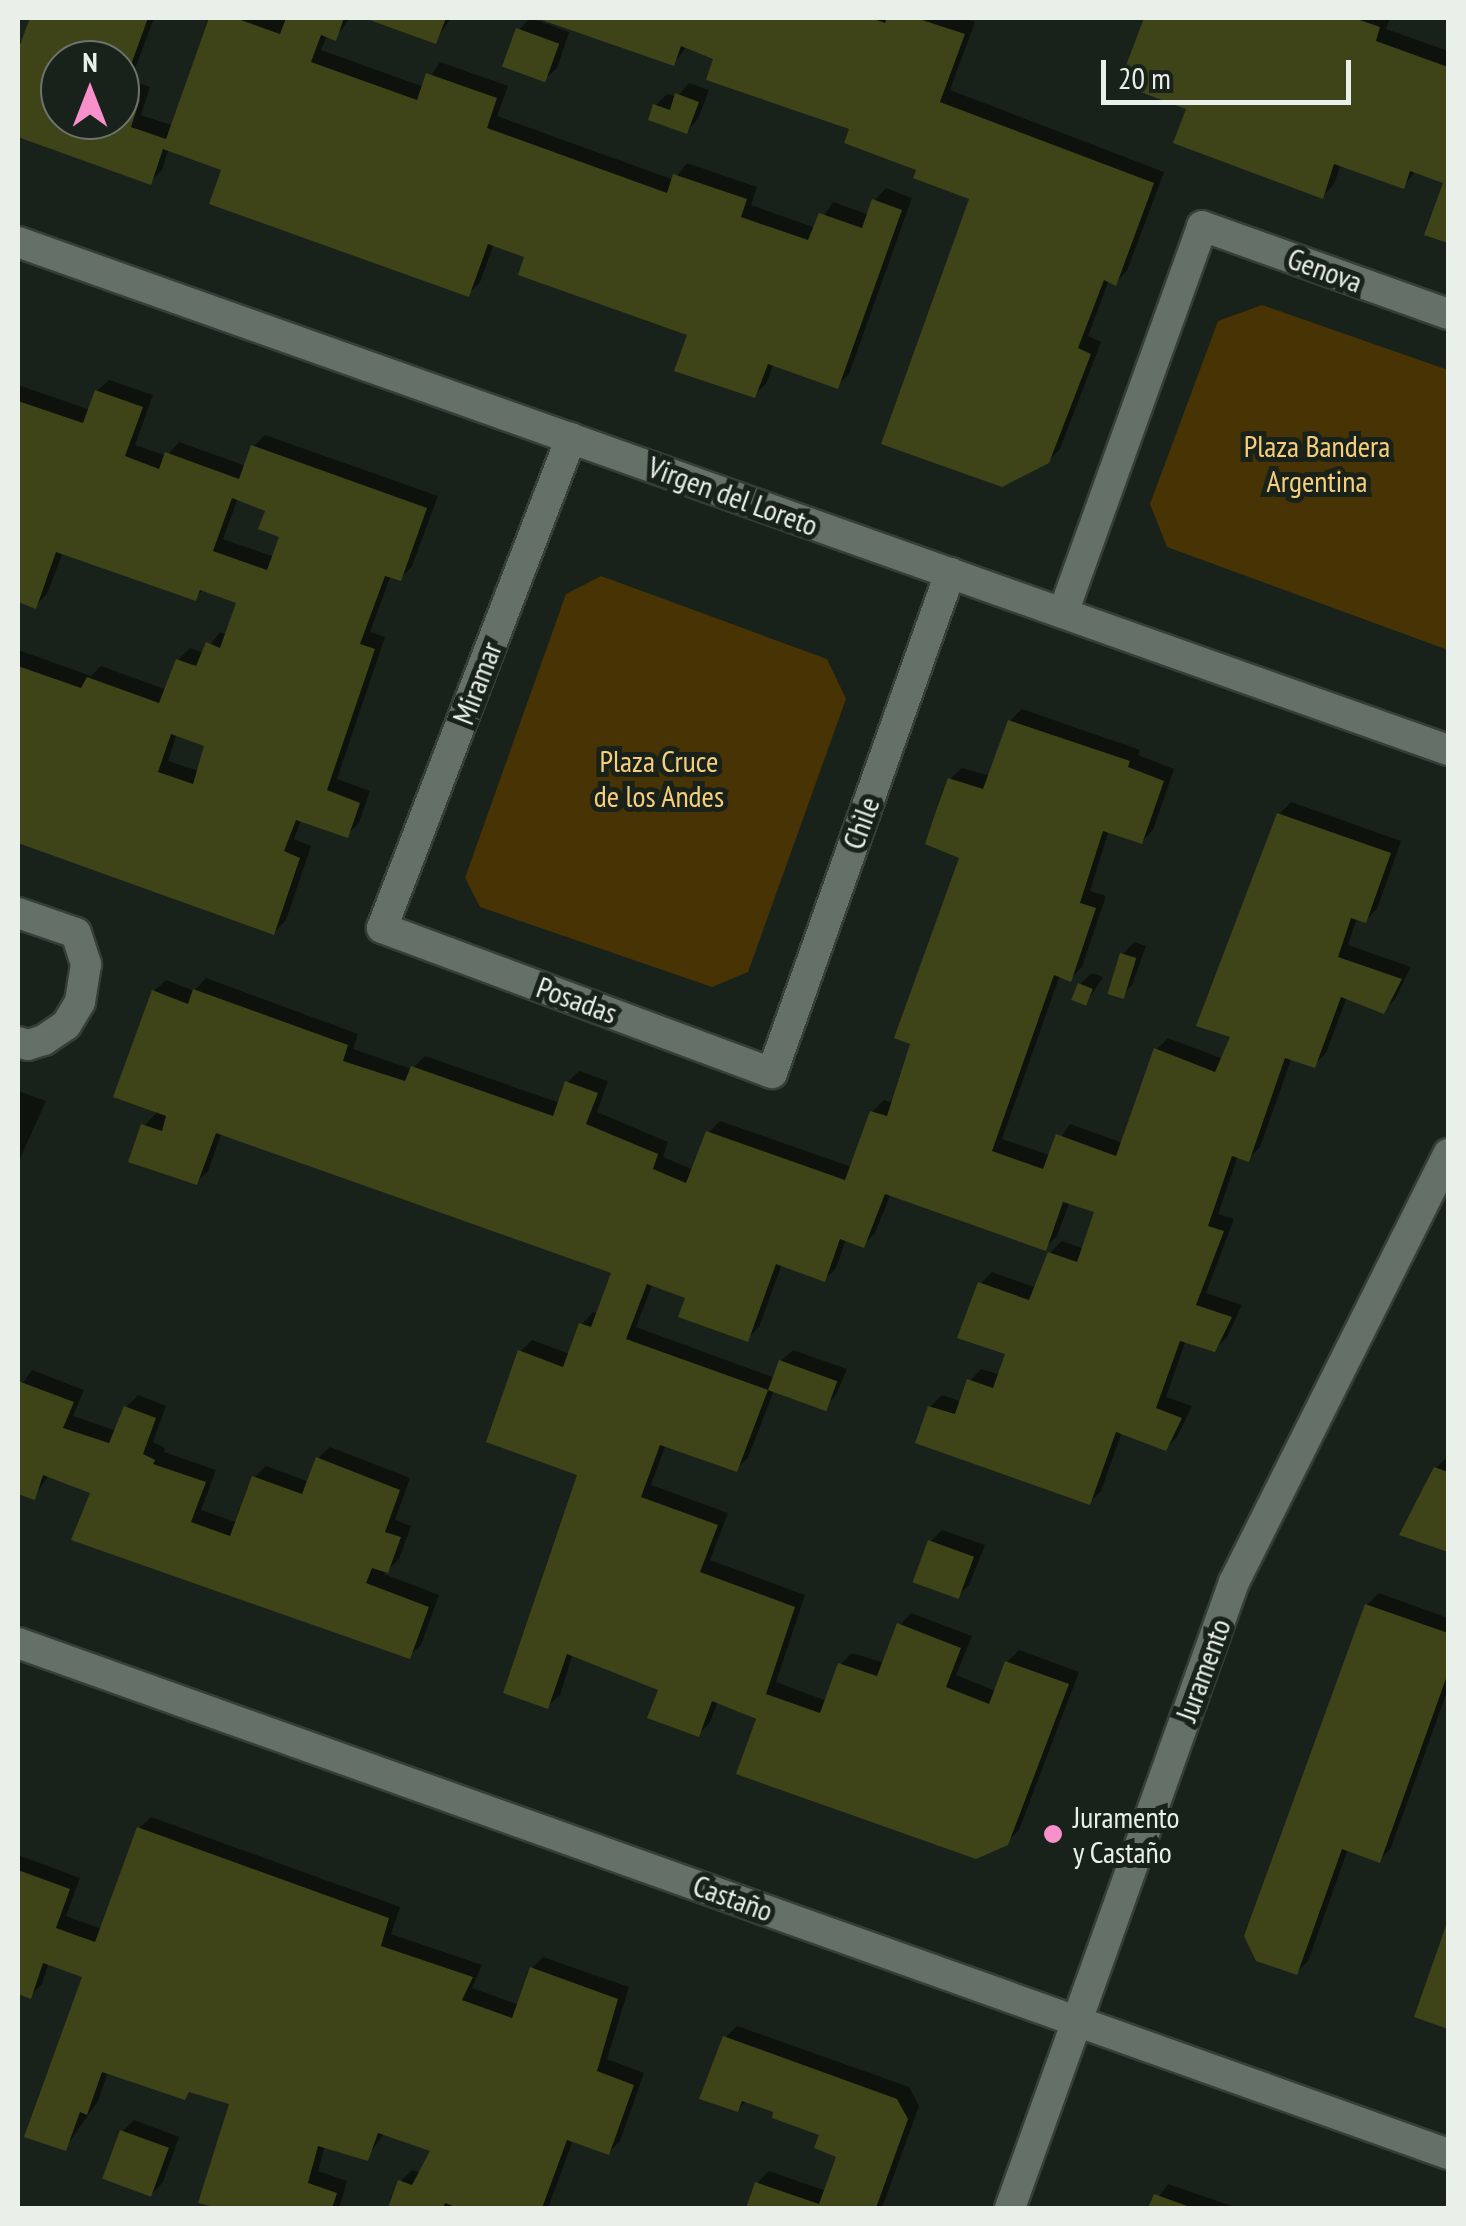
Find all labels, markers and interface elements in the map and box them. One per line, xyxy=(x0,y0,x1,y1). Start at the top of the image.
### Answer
north arrow xyxy=(40,40,140,140)
scale bar xyxy=(1106,40,1356,102)
text: N xyxy=(82,43,98,80)
text: 20 m xyxy=(1118,58,1171,97)
street label: Genova xyxy=(1283,240,1367,300)
park label: Plaza Bandera Argentina xyxy=(1244,428,1390,498)
street label: Virgen del Loreto xyxy=(643,449,823,543)
street label: Miramar xyxy=(445,637,509,729)
park label: Plaza Cruce de los Andes xyxy=(593,743,725,814)
street label: Chile xyxy=(835,792,887,854)
street label: Posadas xyxy=(532,969,622,1031)
street label: Juramento xyxy=(1168,1614,1238,1726)
place label: Juramento y Castaño xyxy=(1073,1799,1180,1870)
marker: Juramento y Castaño xyxy=(1042,1823,1064,1845)
street label: Castaño xyxy=(688,1867,778,1929)

